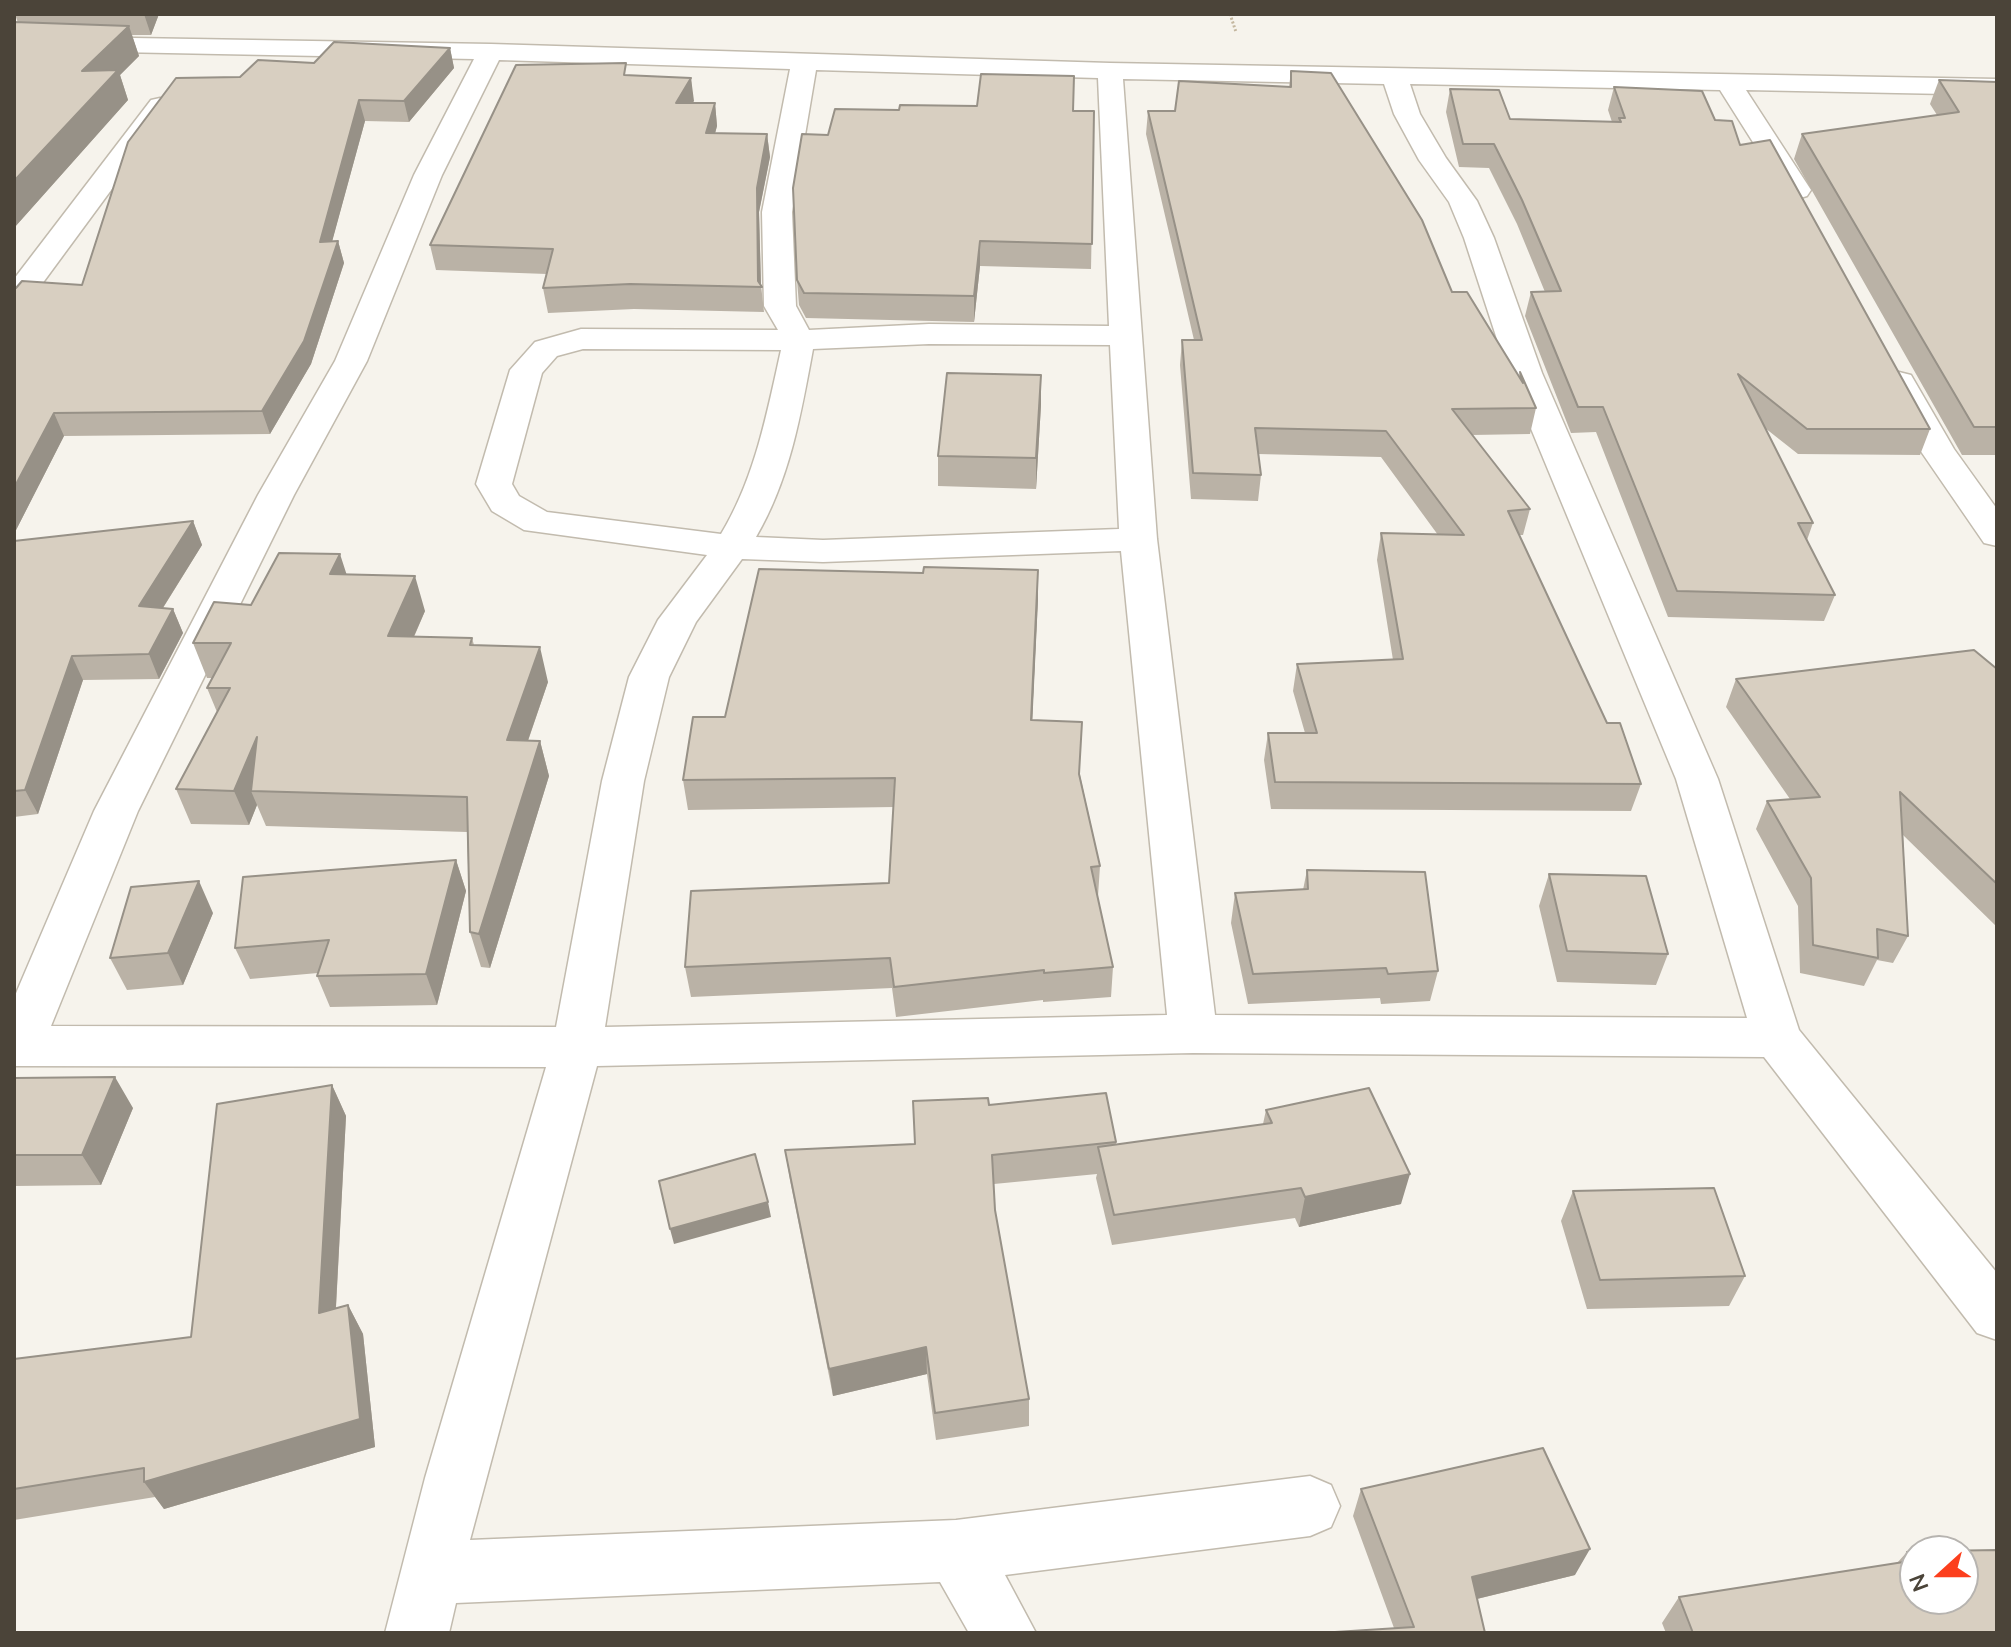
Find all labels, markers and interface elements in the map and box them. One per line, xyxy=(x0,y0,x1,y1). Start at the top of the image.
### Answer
north arrow xyxy=(1899,1535,1979,1615)
text: N xyxy=(1902,1570,1935,1596)

